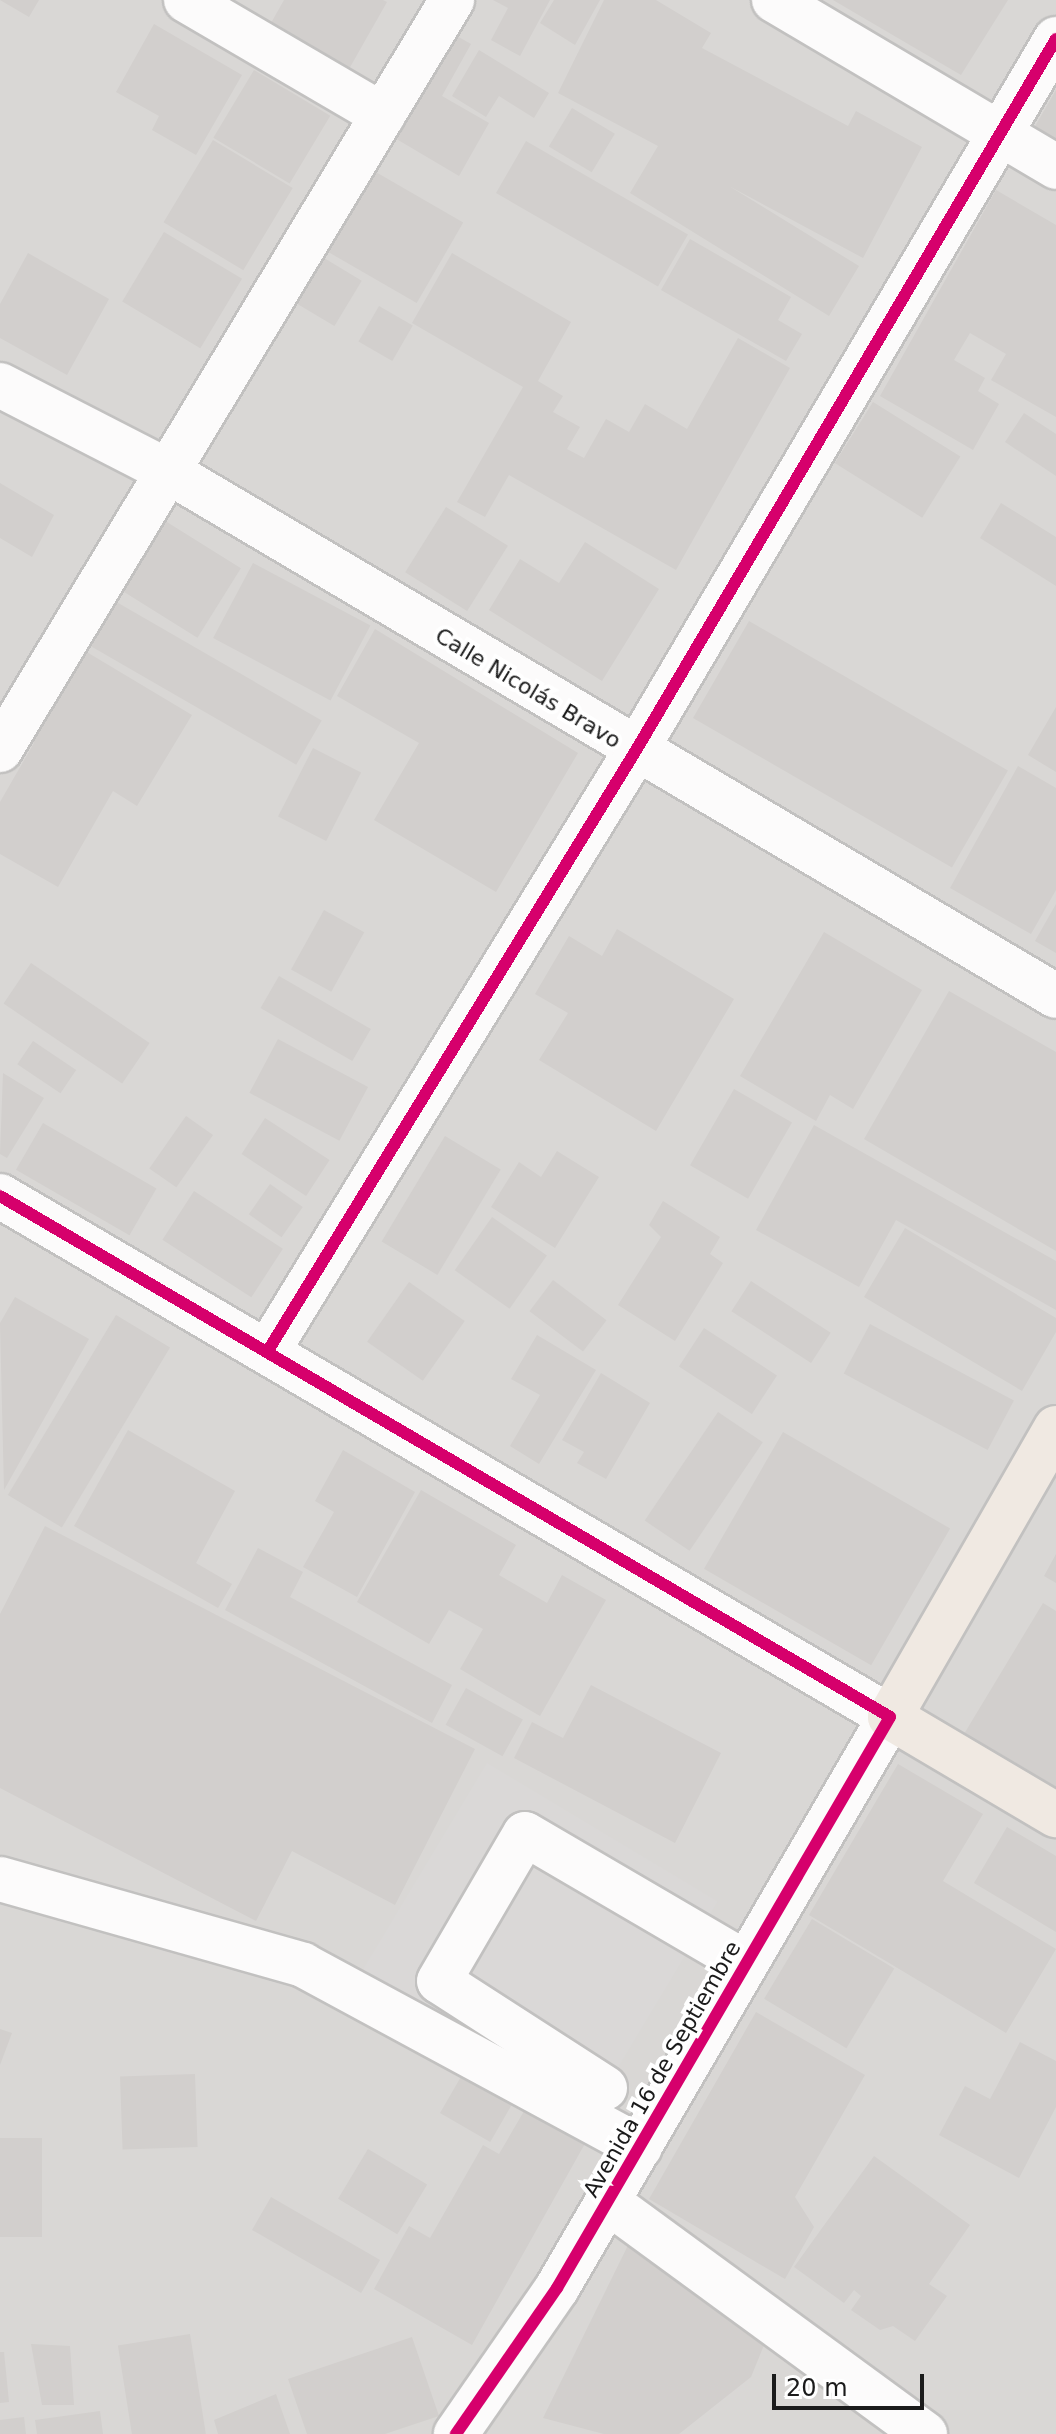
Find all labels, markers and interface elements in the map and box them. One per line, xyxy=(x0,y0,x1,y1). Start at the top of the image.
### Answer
street label: Calle Nicolás Bravo xyxy=(430,622,626,754)
street label: Avenida 16 de Septiembre xyxy=(578,1936,746,2202)
scale bar xyxy=(776,2358,928,2408)
text: 20 m xyxy=(786,2374,848,2402)

